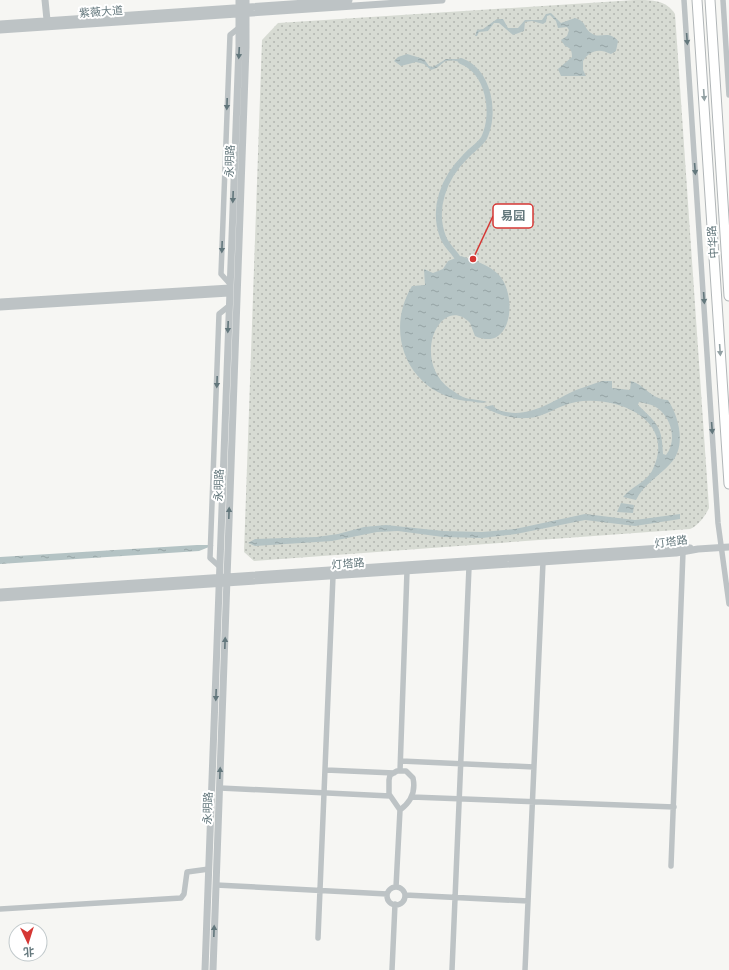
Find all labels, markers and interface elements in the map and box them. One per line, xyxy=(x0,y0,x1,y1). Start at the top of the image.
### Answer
street label: 紫薇大道 xyxy=(79,4,123,20)
one-way arrow xyxy=(683,33,690,45)
one-way arrow xyxy=(235,47,242,59)
one-way arrow xyxy=(700,89,707,101)
one-way arrow xyxy=(224,98,230,111)
street label: 永明路 xyxy=(223,144,237,178)
one-way arrow xyxy=(692,163,699,175)
one-way arrow xyxy=(230,191,236,204)
callout: 易园 xyxy=(493,204,533,228)
text: 易园 xyxy=(501,209,525,223)
street label: 中华路 xyxy=(705,225,721,259)
one-way arrow xyxy=(218,241,225,253)
one-way arrow xyxy=(700,292,707,304)
one-way arrow xyxy=(225,321,232,333)
one-way arrow xyxy=(717,344,724,356)
one-way arrow xyxy=(213,376,220,388)
one-way arrow xyxy=(709,422,715,435)
street label: 永明路 xyxy=(212,468,226,502)
one-way arrow xyxy=(226,507,233,519)
street label: 灯塔路 xyxy=(654,534,688,550)
street label: 灯塔路 xyxy=(331,556,365,572)
one-way arrow xyxy=(222,636,228,649)
one-way arrow xyxy=(212,689,219,701)
one-way arrow xyxy=(217,766,223,779)
street label: 永明路 xyxy=(201,791,215,825)
north arrow xyxy=(8,922,48,962)
one-way arrow xyxy=(211,925,218,937)
text: 北 xyxy=(23,945,35,958)

